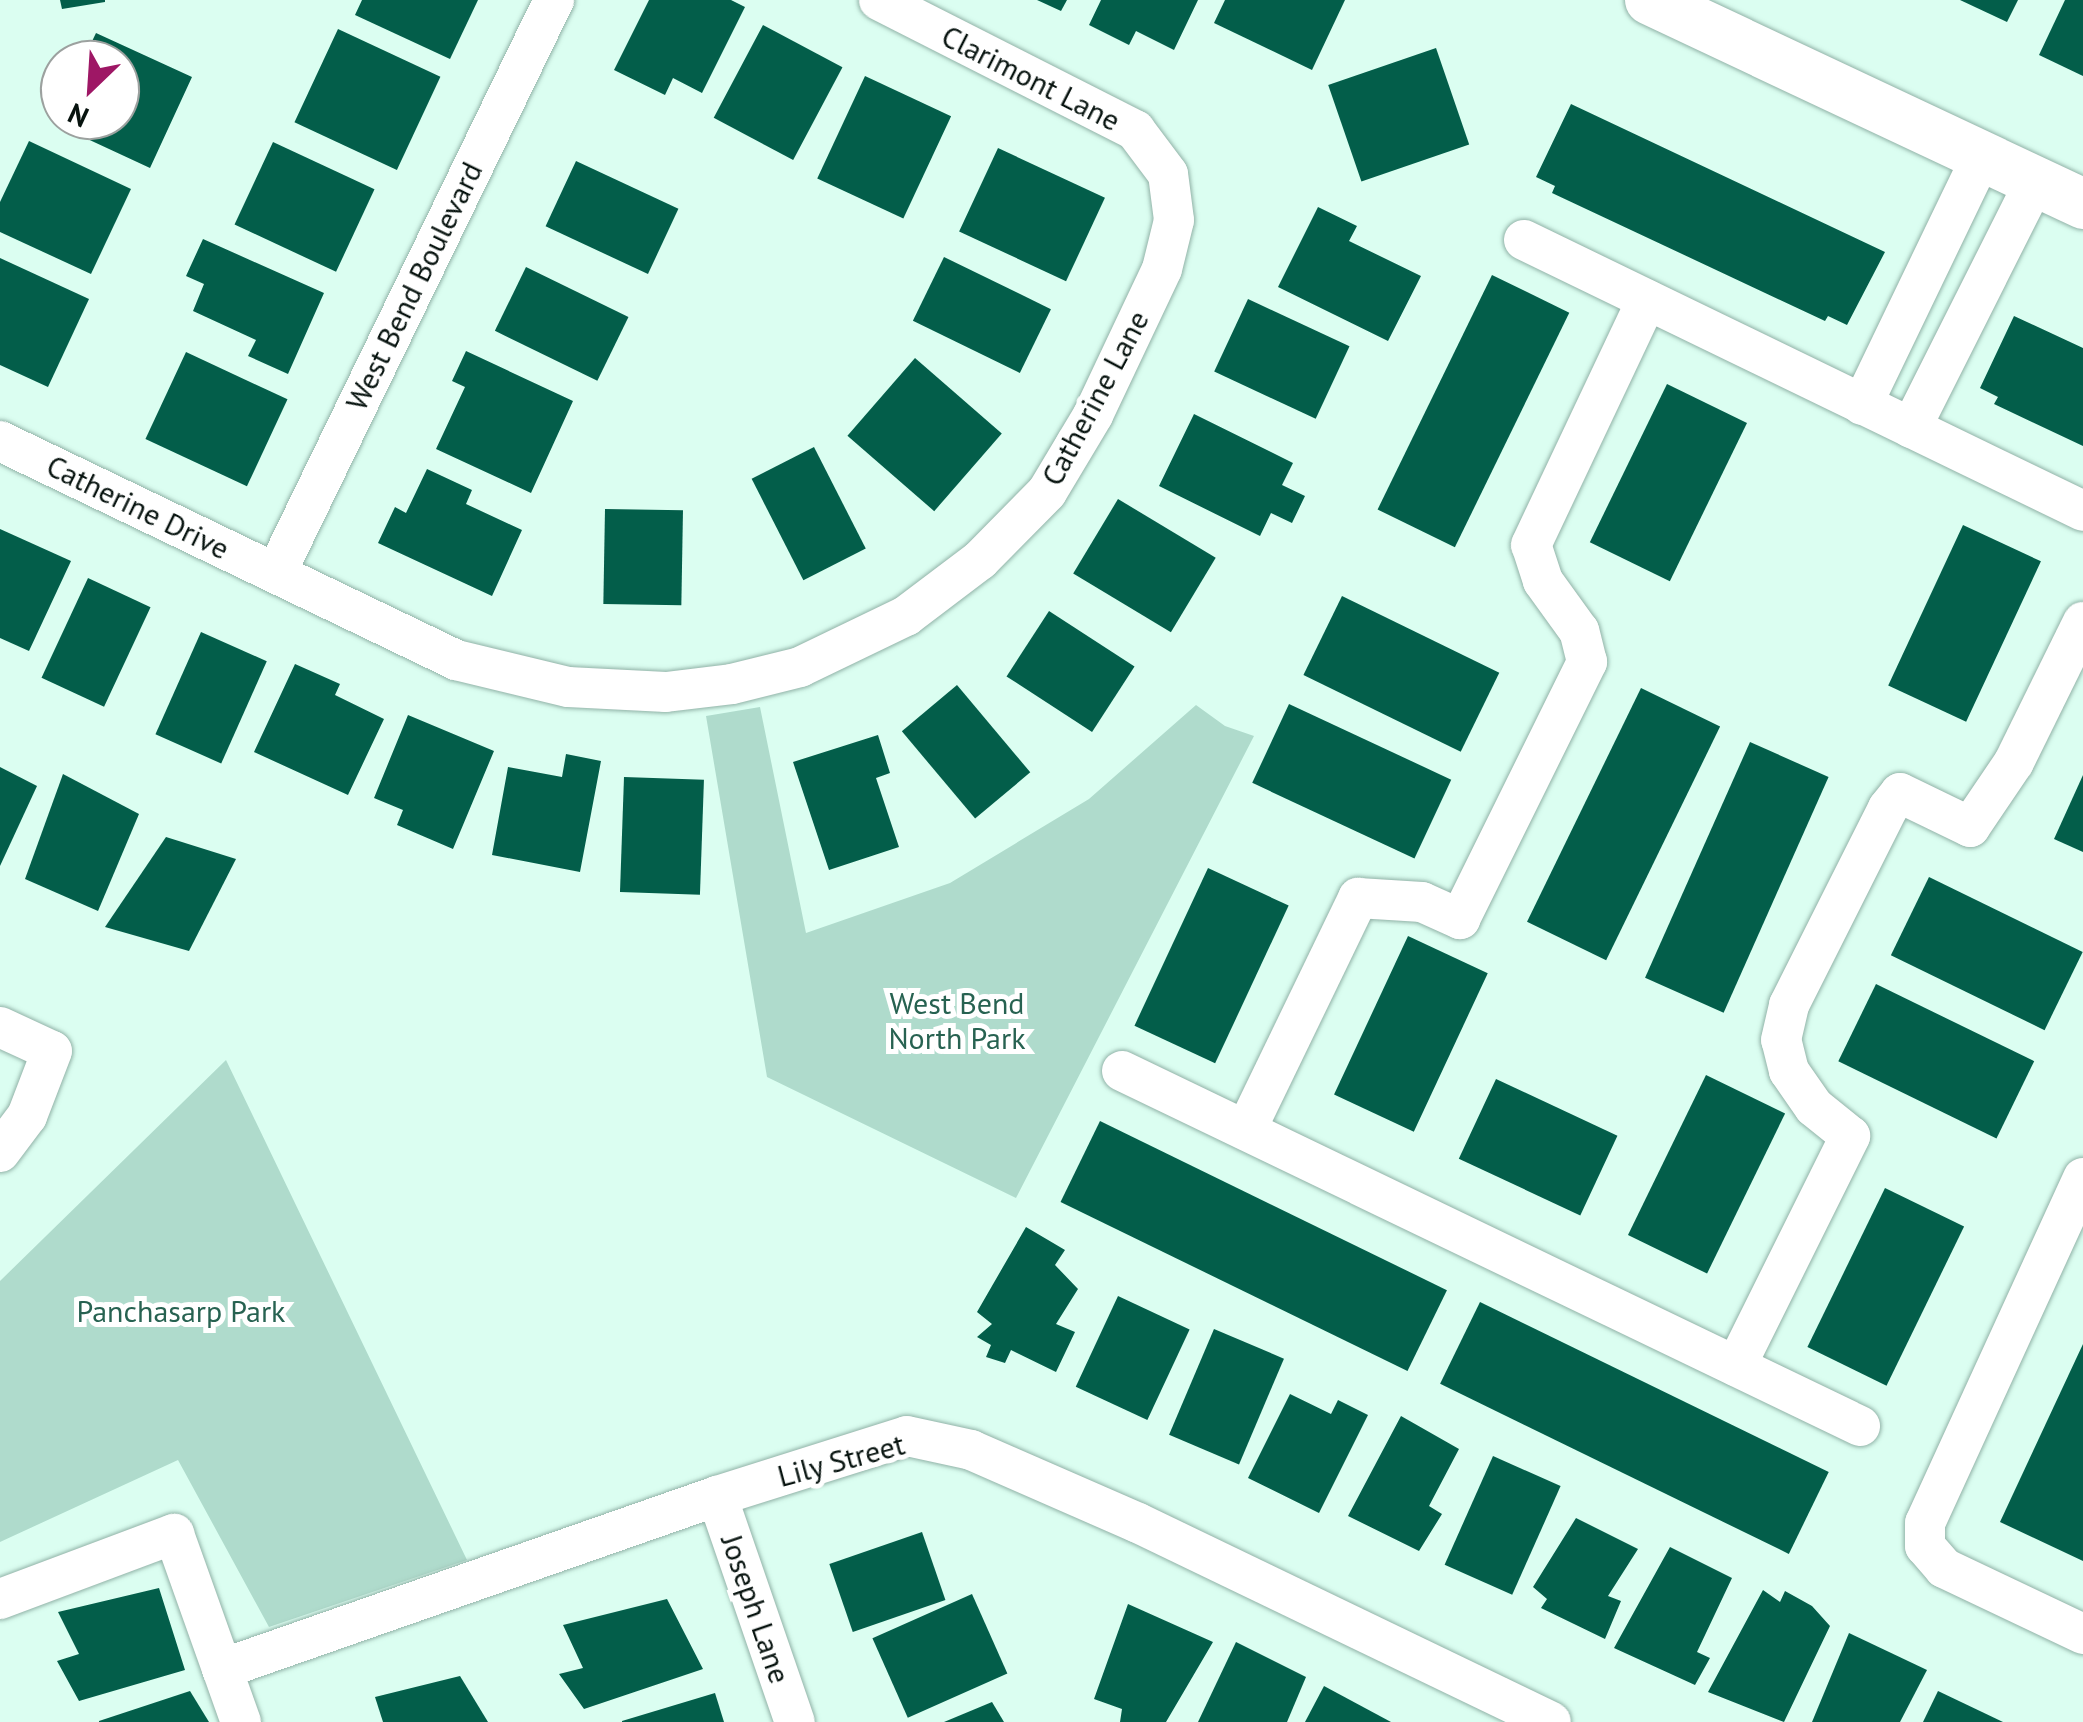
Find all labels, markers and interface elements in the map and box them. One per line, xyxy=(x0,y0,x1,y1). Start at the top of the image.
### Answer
street label: Clarimont Lane xyxy=(936,18,1126,138)
north arrow xyxy=(40,40,140,140)
text: N xyxy=(62,95,94,136)
street label: West Bend Boulevard xyxy=(338,156,490,416)
street label: Catherine Lane xyxy=(1034,304,1156,492)
street label: Catherine Drive xyxy=(41,447,235,567)
park label: West Bend North Park xyxy=(888,985,1026,1056)
park label: Panchasarp Park xyxy=(77,1293,285,1329)
street label: Lily Street xyxy=(773,1426,909,1494)
street label: Joseph Lane xyxy=(714,1530,798,1688)

